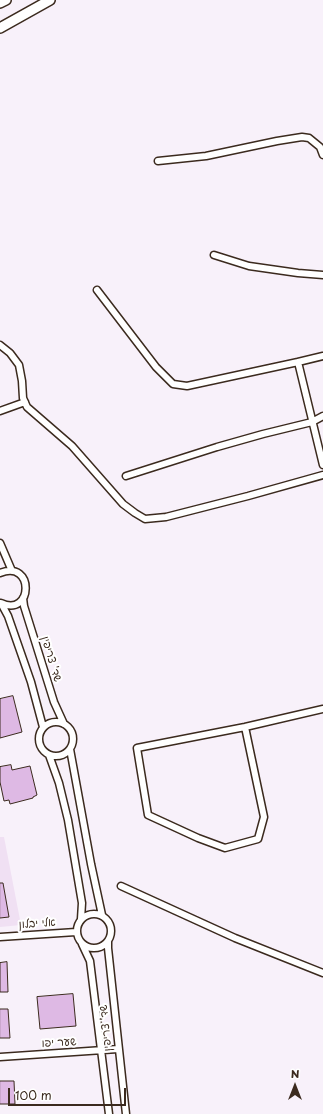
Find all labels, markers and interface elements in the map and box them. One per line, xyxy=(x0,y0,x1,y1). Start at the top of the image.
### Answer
street label: שד' צריפין xyxy=(38,635,64,683)
street label: אלי יבלון xyxy=(18,916,56,932)
street label: שד' צריפין xyxy=(97,1004,115,1052)
street label: שער יפו xyxy=(41,1035,77,1051)
text: N xyxy=(291,1065,299,1082)
north arrow xyxy=(275,1066,315,1106)
scale bar xyxy=(10,1080,128,1106)
text: 100 m xyxy=(15,1086,52,1104)

